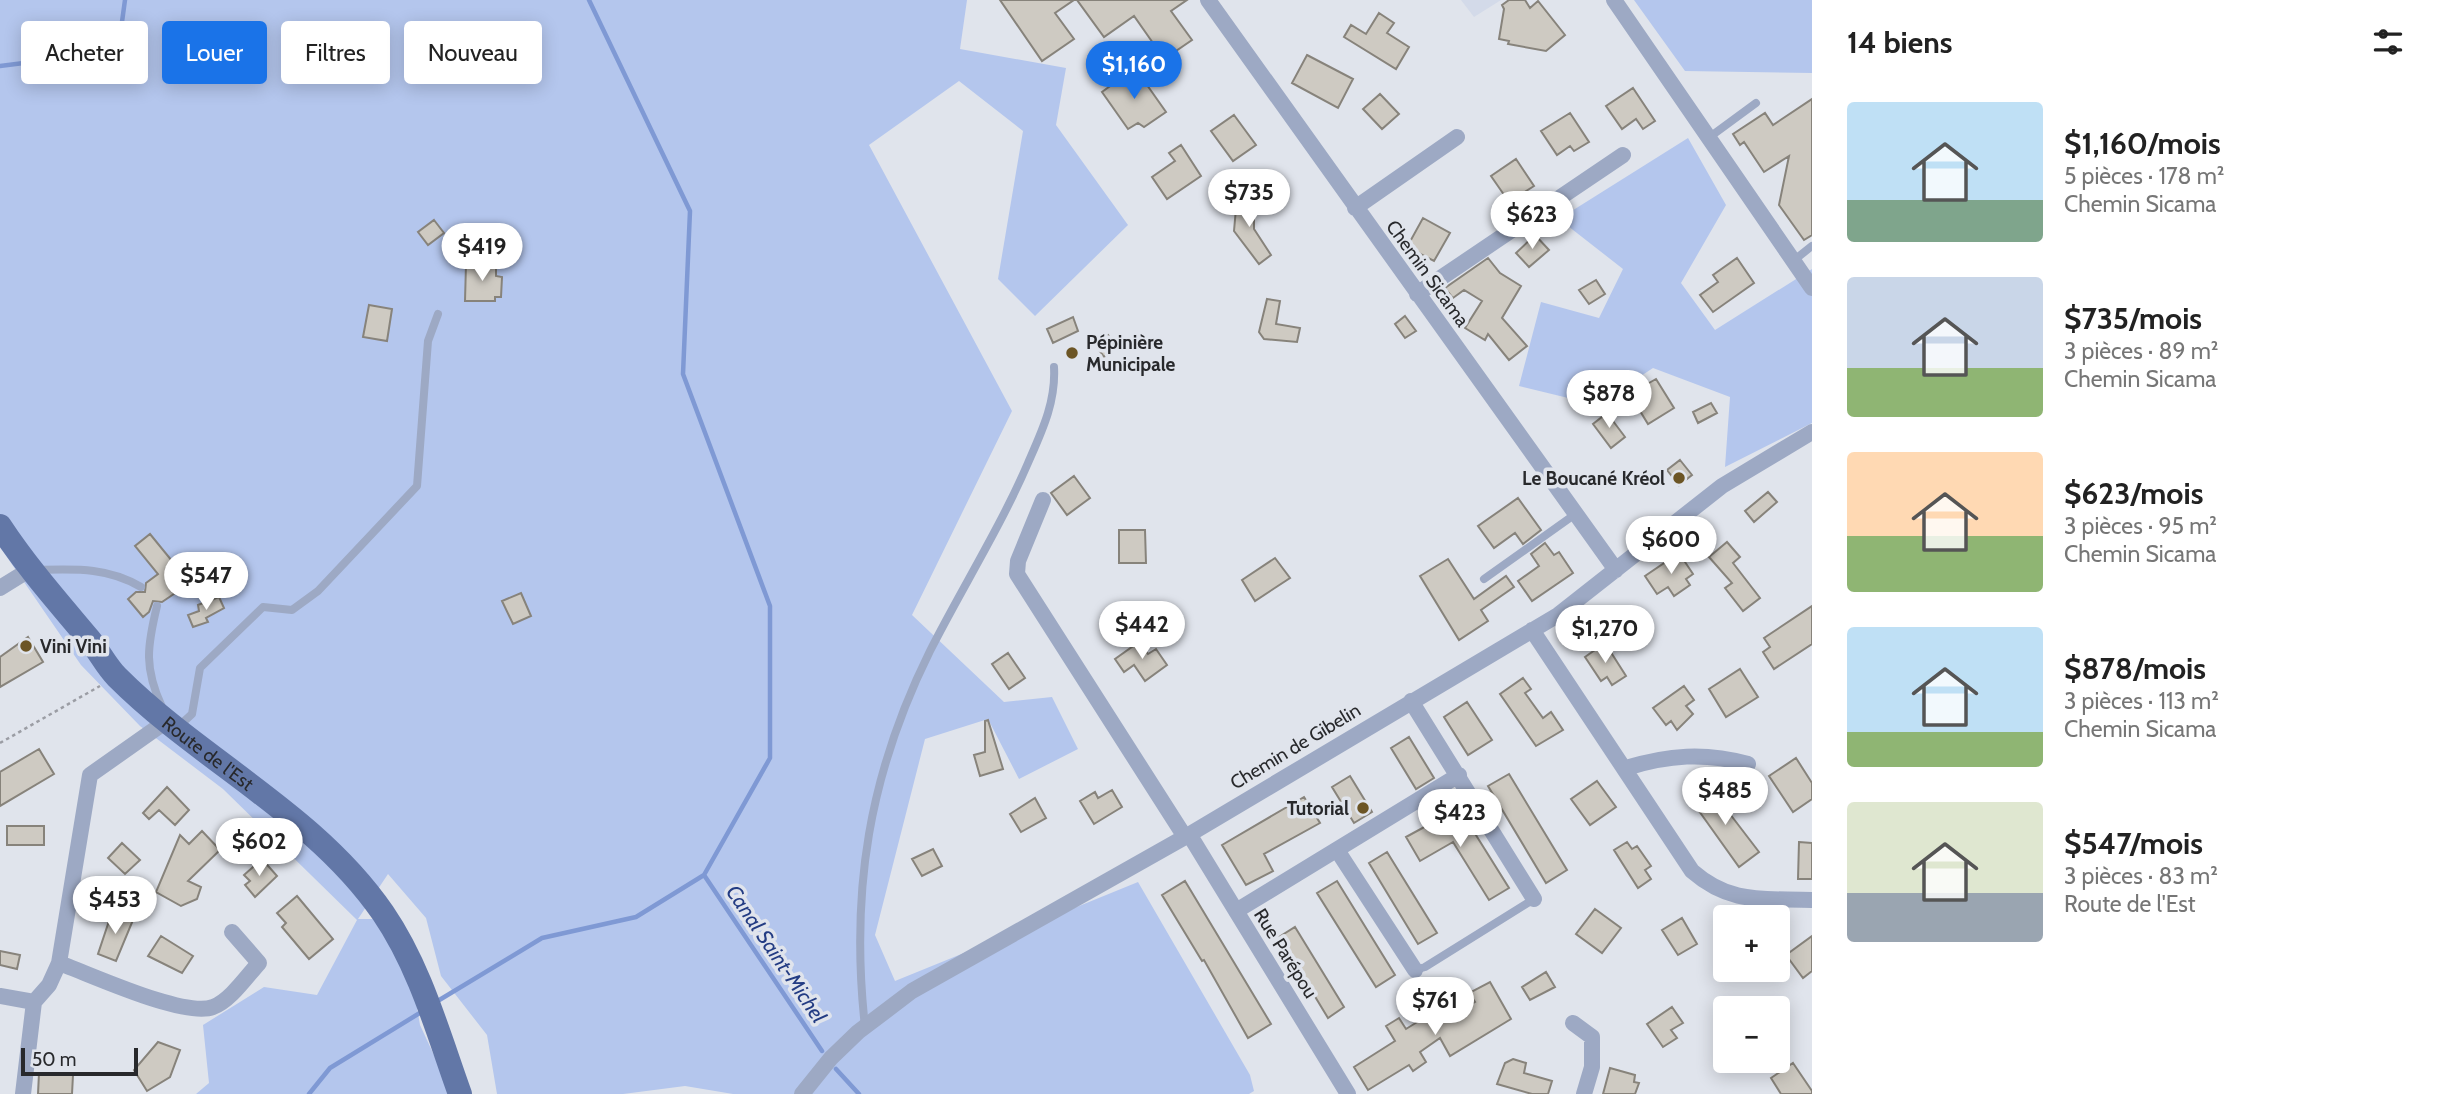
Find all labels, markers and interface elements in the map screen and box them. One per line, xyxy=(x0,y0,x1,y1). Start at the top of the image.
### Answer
chip: Acheter xyxy=(21,21,148,84)
chip: Louer xyxy=(162,21,267,84)
chip: Filtres xyxy=(281,21,390,84)
chip: Nouveau xyxy=(404,21,542,84)
icon: filters xyxy=(2369,23,2407,61)
text: 14 biens xyxy=(1847,24,1952,61)
pin: $1,160 xyxy=(1077,42,1191,101)
text: $1,160 xyxy=(1102,50,1166,78)
text: $1,160/mois xyxy=(2064,125,2221,162)
icon: home xyxy=(1903,130,1987,214)
text: 5 pièces · 178 m² xyxy=(2064,162,2224,190)
pin: $735 xyxy=(1208,170,1290,229)
text: $735 xyxy=(1224,178,1274,206)
text: Chemin Sicama xyxy=(2064,190,2216,218)
pin: $623 xyxy=(1491,191,1573,251)
text: $623 xyxy=(1507,200,1557,228)
street label: Chemin Sicama xyxy=(1381,216,1474,331)
pin: $419 xyxy=(441,224,523,283)
text: $419 xyxy=(458,232,506,260)
text: $735/mois xyxy=(2064,300,2202,337)
icon: home xyxy=(1903,305,1987,389)
place label: Pépinière Municipale xyxy=(1086,331,1176,376)
text: 3 pièces · 89 m² xyxy=(2064,337,2218,365)
marker: Pépinière Municipale xyxy=(1064,345,1080,361)
text: Chemin Sicama xyxy=(2064,365,2216,393)
pin: $878 xyxy=(1568,370,1650,430)
text: $878 xyxy=(1583,379,1635,407)
place label: Le Boucané Kréol xyxy=(1522,467,1665,490)
marker: Le Boucané Kréol xyxy=(1671,470,1687,486)
text: $623/mois xyxy=(2064,475,2203,512)
icon: home xyxy=(1903,480,1987,564)
text: 3 pièces · 95 m² xyxy=(2064,512,2217,540)
pin: $600 xyxy=(1630,516,1712,576)
text: $600 xyxy=(1642,525,1700,553)
text: Chemin Sicama xyxy=(2064,540,2216,568)
pin: $547 xyxy=(165,552,247,612)
text: $547 xyxy=(180,561,232,589)
pin: $442 xyxy=(1101,602,1183,661)
pin: $1,270 xyxy=(1548,606,1662,665)
text: $442 xyxy=(1115,610,1169,638)
text: $1,270 xyxy=(1571,614,1639,642)
place label: Vini Vini xyxy=(40,635,107,658)
marker: Vini Vini xyxy=(18,638,34,654)
text: $878/mois xyxy=(2064,650,2206,687)
icon: home xyxy=(1903,655,1987,739)
text: 3 pièces · 113 m² xyxy=(2064,687,2219,715)
street label: Chemin de Gibelin xyxy=(1226,698,1365,794)
street label: Route de l'Est xyxy=(157,711,259,796)
text: Chemin Sicama xyxy=(2064,715,2216,743)
pin: $485 xyxy=(1684,768,1766,827)
text: $485 xyxy=(1698,776,1752,804)
pin: $423 xyxy=(1419,790,1501,849)
place label: Tutorial xyxy=(1287,797,1349,820)
text: $423 xyxy=(1434,798,1486,826)
marker: Tutorial xyxy=(1355,800,1371,816)
pin: $602 xyxy=(218,818,300,878)
text: $547/mois xyxy=(2064,825,2203,862)
text: $602 xyxy=(232,827,286,855)
icon: home xyxy=(1903,830,1987,914)
text: 3 pièces · 83 m² xyxy=(2064,862,2218,890)
pin: $453 xyxy=(74,876,156,936)
water label: Canal Saint-Michel xyxy=(721,880,832,1028)
text: $453 xyxy=(89,885,141,913)
text: Route de l'Est xyxy=(2064,890,2196,918)
street label: Rue Parépou xyxy=(1249,904,1322,1002)
map controls xyxy=(1713,905,1790,1073)
button: + xyxy=(1713,905,1790,982)
pin: $761 xyxy=(1394,978,1476,1037)
text: $761 xyxy=(1412,986,1458,1014)
button: − xyxy=(1713,996,1790,1073)
scale bar xyxy=(21,1045,138,1077)
text: 50 m xyxy=(32,1048,76,1071)

